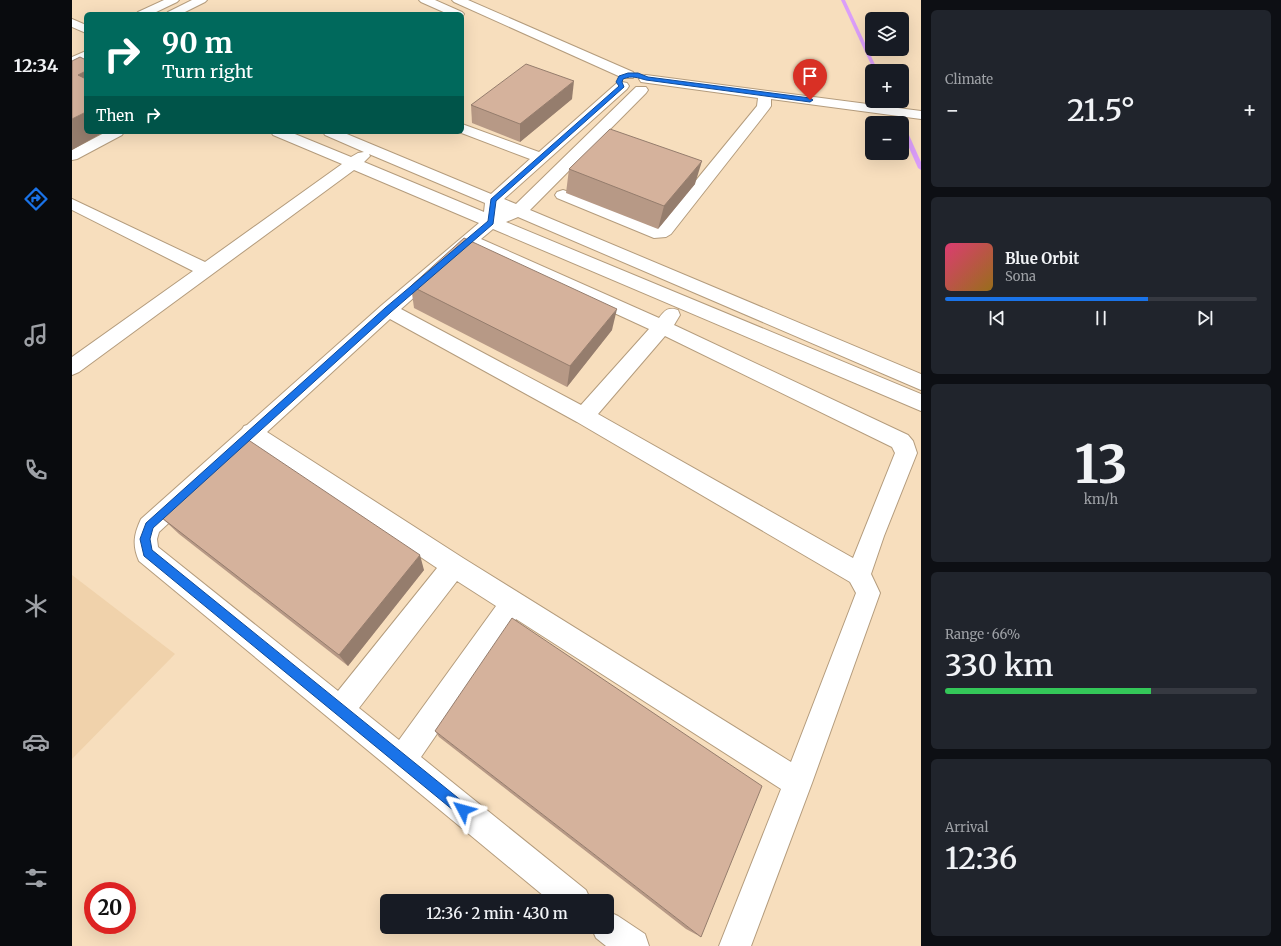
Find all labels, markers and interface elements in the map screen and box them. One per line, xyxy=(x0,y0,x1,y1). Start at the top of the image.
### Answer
map controls xyxy=(865,12,909,160)
button: layers xyxy=(865,12,909,56)
text: 90 m xyxy=(162,25,233,61)
icon: right xyxy=(96,28,148,80)
text: 12:34 xyxy=(14,54,58,77)
pin xyxy=(793,59,827,100)
text: Turn right xyxy=(162,60,253,83)
button: + xyxy=(865,64,909,108)
icon: arrive xyxy=(799,65,821,87)
text: Climate xyxy=(945,71,993,88)
text: 21.5° xyxy=(1067,91,1135,129)
text: − xyxy=(945,96,960,124)
text: + xyxy=(1242,96,1257,124)
icon: right xyxy=(142,104,164,126)
text: Then xyxy=(96,106,134,125)
button: − xyxy=(865,116,909,160)
icon: directions xyxy=(22,185,50,213)
text: Blue Orbit xyxy=(1005,249,1079,268)
text: Sona xyxy=(1005,268,1036,285)
icon: previous xyxy=(986,307,1008,329)
icon: pause xyxy=(1090,307,1112,329)
icon: next xyxy=(1194,307,1216,329)
icon: music xyxy=(22,321,50,349)
text: 13 xyxy=(1075,432,1127,497)
icon: phone xyxy=(22,456,50,484)
text: km/h xyxy=(1084,491,1118,508)
icon: climate xyxy=(22,592,50,620)
text: Range · 66% xyxy=(945,626,1020,643)
text: 330 km xyxy=(945,646,1054,684)
icon: car xyxy=(22,728,50,756)
position arrow xyxy=(442,789,484,831)
text: Arrival xyxy=(945,819,988,836)
text: 12:36 xyxy=(945,839,1017,877)
icon: filters xyxy=(22,864,50,892)
speed limit sign: 20 xyxy=(84,882,136,934)
text: 12:36 · 2 min · 430 m xyxy=(426,904,568,923)

